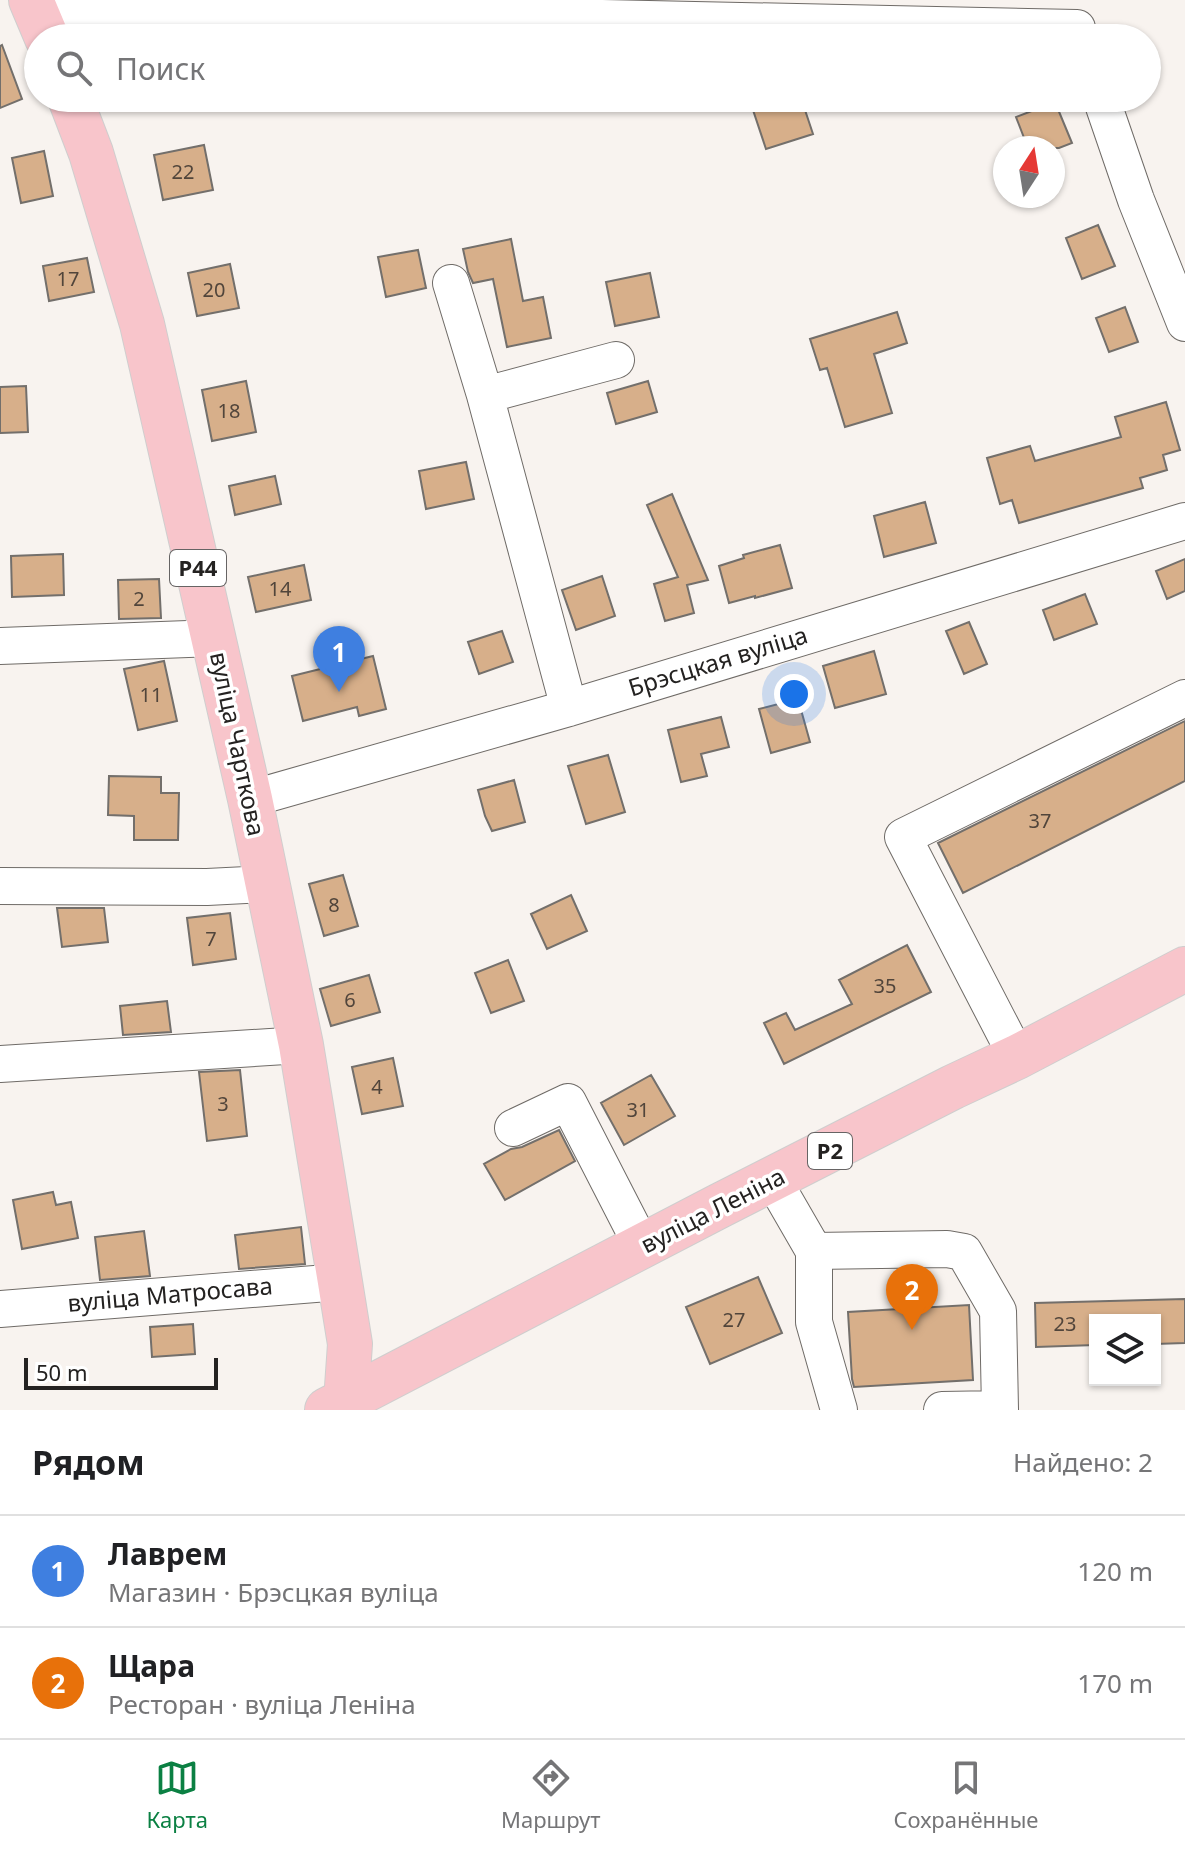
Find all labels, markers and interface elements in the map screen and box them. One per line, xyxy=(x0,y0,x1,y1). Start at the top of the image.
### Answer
search box xyxy=(24,24,1161,112)
icon: search xyxy=(52,46,96,90)
text: Поиск xyxy=(116,48,205,89)
north arrow xyxy=(993,136,1065,208)
house number: 22 xyxy=(172,158,194,185)
house number: 17 xyxy=(57,265,79,292)
house number: 20 xyxy=(203,276,225,303)
house number: 18 xyxy=(218,397,240,424)
road number: Р44 xyxy=(170,550,226,586)
house number: 14 xyxy=(269,575,292,602)
house number: 2 xyxy=(133,585,145,612)
street label: Брэсцкая вуліца xyxy=(624,618,811,704)
pin: 1 xyxy=(313,626,365,692)
street label: вуліца Чарткова xyxy=(203,649,274,839)
your location xyxy=(774,674,814,714)
house number: 11 xyxy=(140,681,162,708)
house number: 37 xyxy=(1029,807,1051,834)
house number: 8 xyxy=(328,891,340,918)
house number: 7 xyxy=(205,925,217,952)
house number: 35 xyxy=(874,972,896,999)
house number: 6 xyxy=(344,986,356,1013)
house number: 4 xyxy=(371,1073,383,1100)
house number: 3 xyxy=(217,1090,229,1117)
house number: 31 xyxy=(627,1096,649,1123)
road number: Р2 xyxy=(808,1133,852,1169)
street label: вуліца Леніна xyxy=(635,1159,790,1260)
pin: 2 xyxy=(886,1264,938,1330)
street label: вуліца Матросава xyxy=(66,1268,274,1319)
house number: 27 xyxy=(723,1306,745,1333)
house number: 23 xyxy=(1054,1310,1076,1337)
map controls xyxy=(1089,1314,1161,1386)
button: layers xyxy=(1089,1314,1161,1386)
scale bar xyxy=(24,1354,218,1390)
text: 50 m xyxy=(36,1357,87,1387)
text: Рядом xyxy=(32,1439,145,1485)
text: Найдено: 2 xyxy=(1013,1444,1153,1480)
text: Лаврем xyxy=(108,1533,227,1574)
text: 1 xyxy=(51,1553,65,1589)
text: 120 m xyxy=(1077,1553,1153,1589)
text: Магазин · Брэсцкая вуліца xyxy=(108,1574,439,1610)
text: Щара xyxy=(108,1645,195,1686)
text: 2 xyxy=(51,1665,65,1701)
text: 170 m xyxy=(1077,1665,1153,1701)
text: Ресторан · вуліца Леніна xyxy=(108,1686,416,1722)
tab: Карта xyxy=(147,1756,208,1834)
tab: Маршрут xyxy=(501,1756,600,1834)
tab: Сохранённые xyxy=(893,1756,1038,1834)

